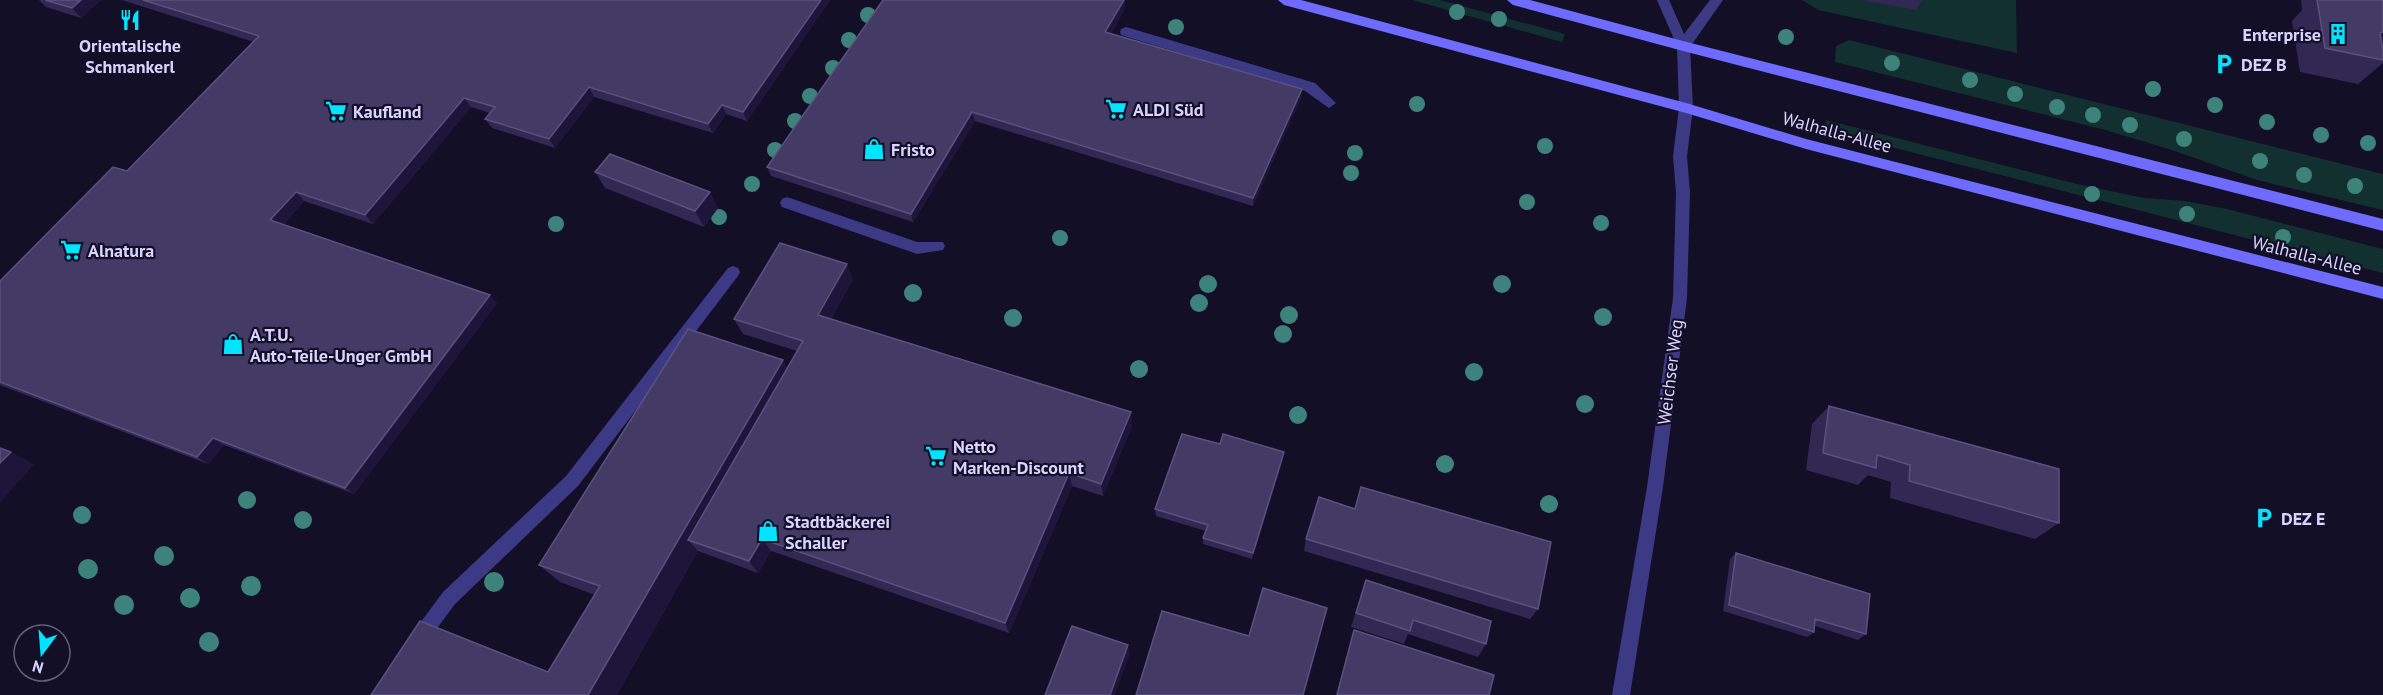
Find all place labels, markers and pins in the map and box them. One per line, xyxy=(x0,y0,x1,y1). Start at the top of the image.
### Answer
restaurant icon: Orientalische Schmankerl xyxy=(118,8,142,32)
building icon: Enterprise xyxy=(2326,22,2350,46)
place label: Enterprise xyxy=(2243,23,2321,46)
place label: Orientalische Schmankerl xyxy=(79,34,181,78)
parking icon: DEZ B xyxy=(2212,52,2236,76)
place label: DEZ B xyxy=(2241,53,2287,76)
supermarket icon: ALDI Süd xyxy=(1104,97,1128,121)
place label: ALDI Süd xyxy=(1133,98,1203,121)
supermarket icon: Kaufland xyxy=(324,99,348,123)
place label: Kaufland xyxy=(353,100,422,123)
shop icon: Fristo xyxy=(862,137,886,161)
place label: Fristo xyxy=(891,138,935,161)
supermarket icon: Alnatura xyxy=(59,238,83,262)
place label: Alnatura xyxy=(88,239,154,262)
place label: A.T.U. Auto-Teile-Unger GmbH xyxy=(250,323,432,367)
shop icon: A.T.U. Auto-Teile-Unger GmbH xyxy=(221,332,245,356)
place label: Netto Marken-Discount xyxy=(953,435,1084,479)
supermarket icon: Netto Marken-Discount xyxy=(924,444,948,468)
parking icon: DEZ E xyxy=(2252,506,2276,530)
place label: DEZ E xyxy=(2281,507,2325,530)
place label: Stadtbäckerei Schaller xyxy=(785,510,890,554)
shop icon: Stadtbäckerei Schaller xyxy=(756,519,780,543)

